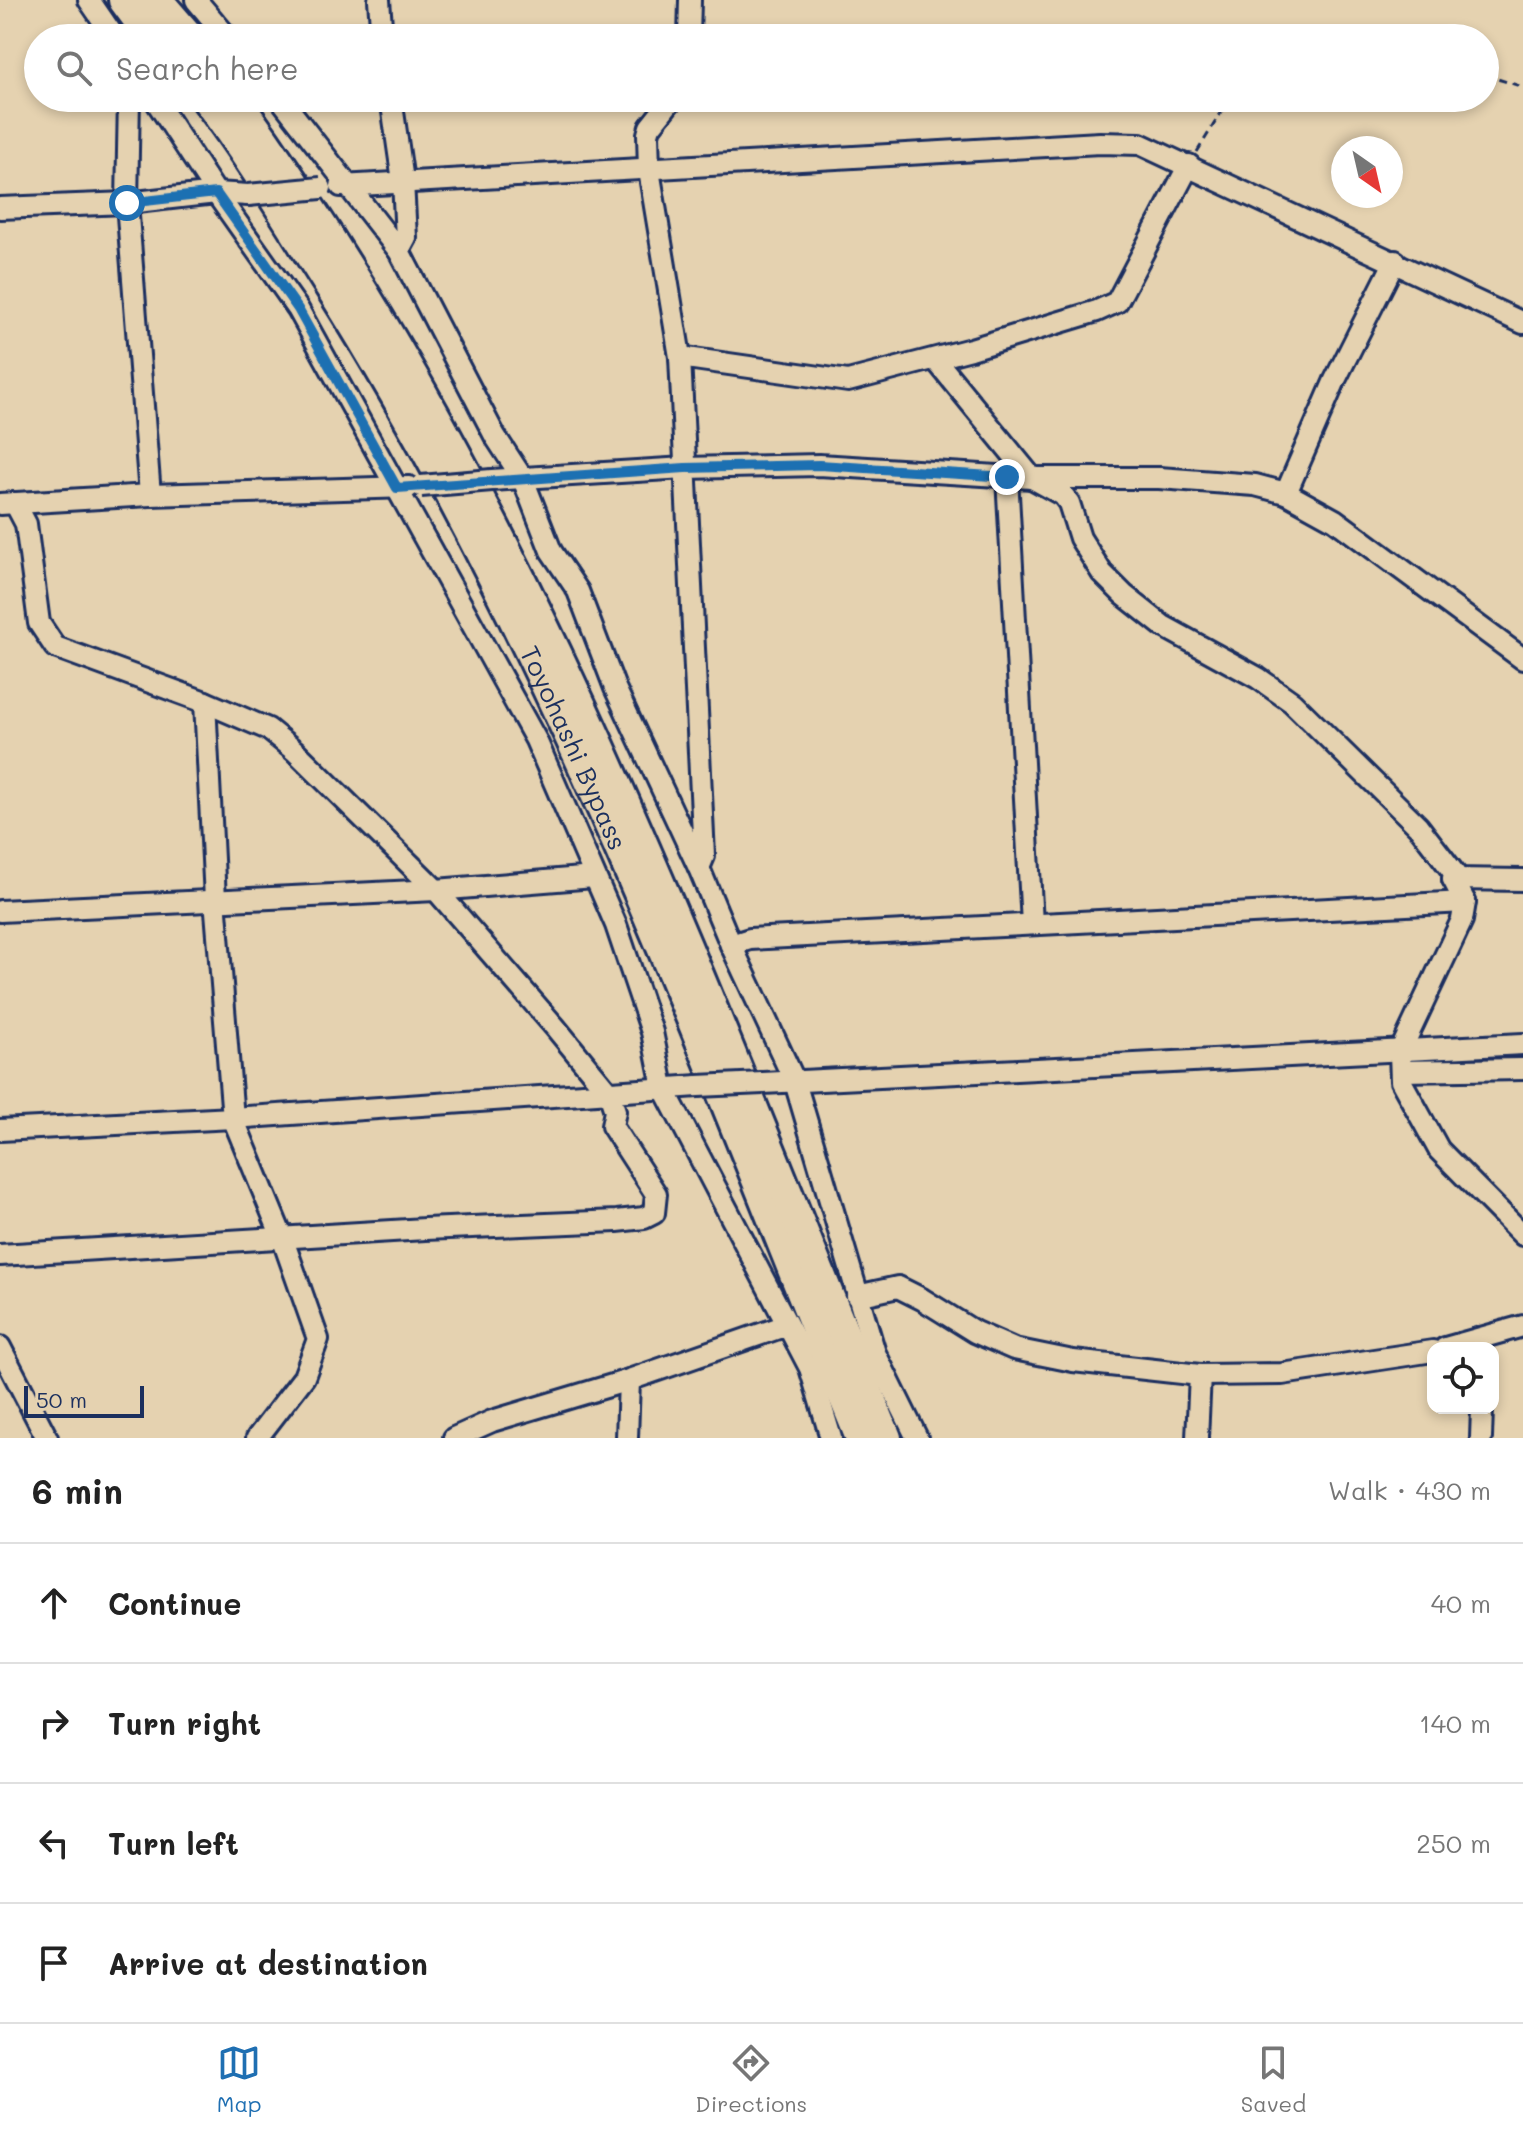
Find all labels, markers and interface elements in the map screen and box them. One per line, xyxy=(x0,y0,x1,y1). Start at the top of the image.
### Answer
search box xyxy=(24,24,1499,112)
icon: search xyxy=(52,46,96,90)
text: Search here xyxy=(116,48,299,88)
north arrow xyxy=(1331,136,1403,208)
route start xyxy=(109,185,145,221)
route end xyxy=(989,459,1025,495)
street label: Toyohashi Bypass xyxy=(513,640,635,855)
map controls xyxy=(1427,1342,1499,1414)
button: locate xyxy=(1427,1342,1499,1414)
scale bar xyxy=(24,1382,144,1418)
text: 50 m xyxy=(36,1385,87,1414)
text: 6 min xyxy=(32,1468,123,1513)
text: Walk · 430 m xyxy=(1328,1473,1491,1507)
icon: ahead xyxy=(32,1581,76,1625)
text: Continue xyxy=(108,1583,241,1623)
text: 40 m xyxy=(1431,1586,1491,1620)
icon: right xyxy=(32,1701,76,1745)
text: Turn right xyxy=(108,1703,261,1743)
text: 140 m xyxy=(1419,1706,1491,1740)
icon: left xyxy=(32,1821,76,1865)
text: Turn left xyxy=(108,1823,239,1863)
text: 250 m xyxy=(1416,1826,1491,1860)
icon: arrive xyxy=(32,1941,76,1985)
text: Arrive at destination xyxy=(108,1943,428,1983)
tab: Map xyxy=(217,2041,262,2118)
tab: Directions xyxy=(695,2041,807,2118)
tab: Saved xyxy=(1241,2041,1306,2118)

